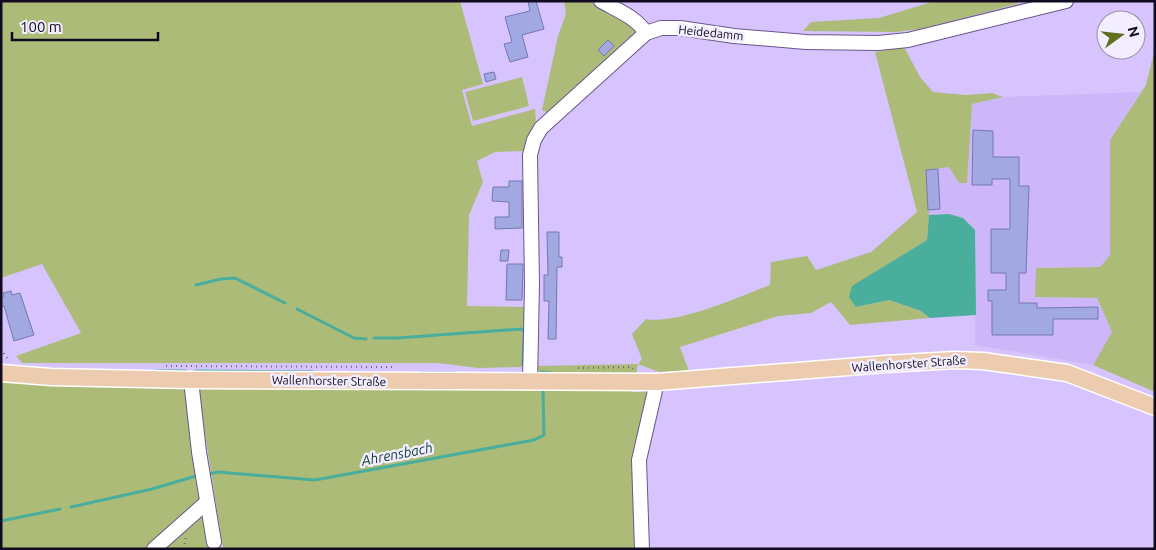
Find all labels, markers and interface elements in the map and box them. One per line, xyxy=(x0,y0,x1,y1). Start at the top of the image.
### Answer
scale bar xyxy=(12,10,159,42)
north arrow xyxy=(1096,10,1146,60)
text: 100 m xyxy=(20,18,62,35)
street label: Heidedamm xyxy=(678,23,744,42)
text: N xyxy=(1124,25,1143,39)
street label: Wallenhorster Straße xyxy=(851,353,967,374)
street label: Wallenhorster Straße xyxy=(272,373,386,388)
water label: Ahrensbach xyxy=(359,439,434,469)

